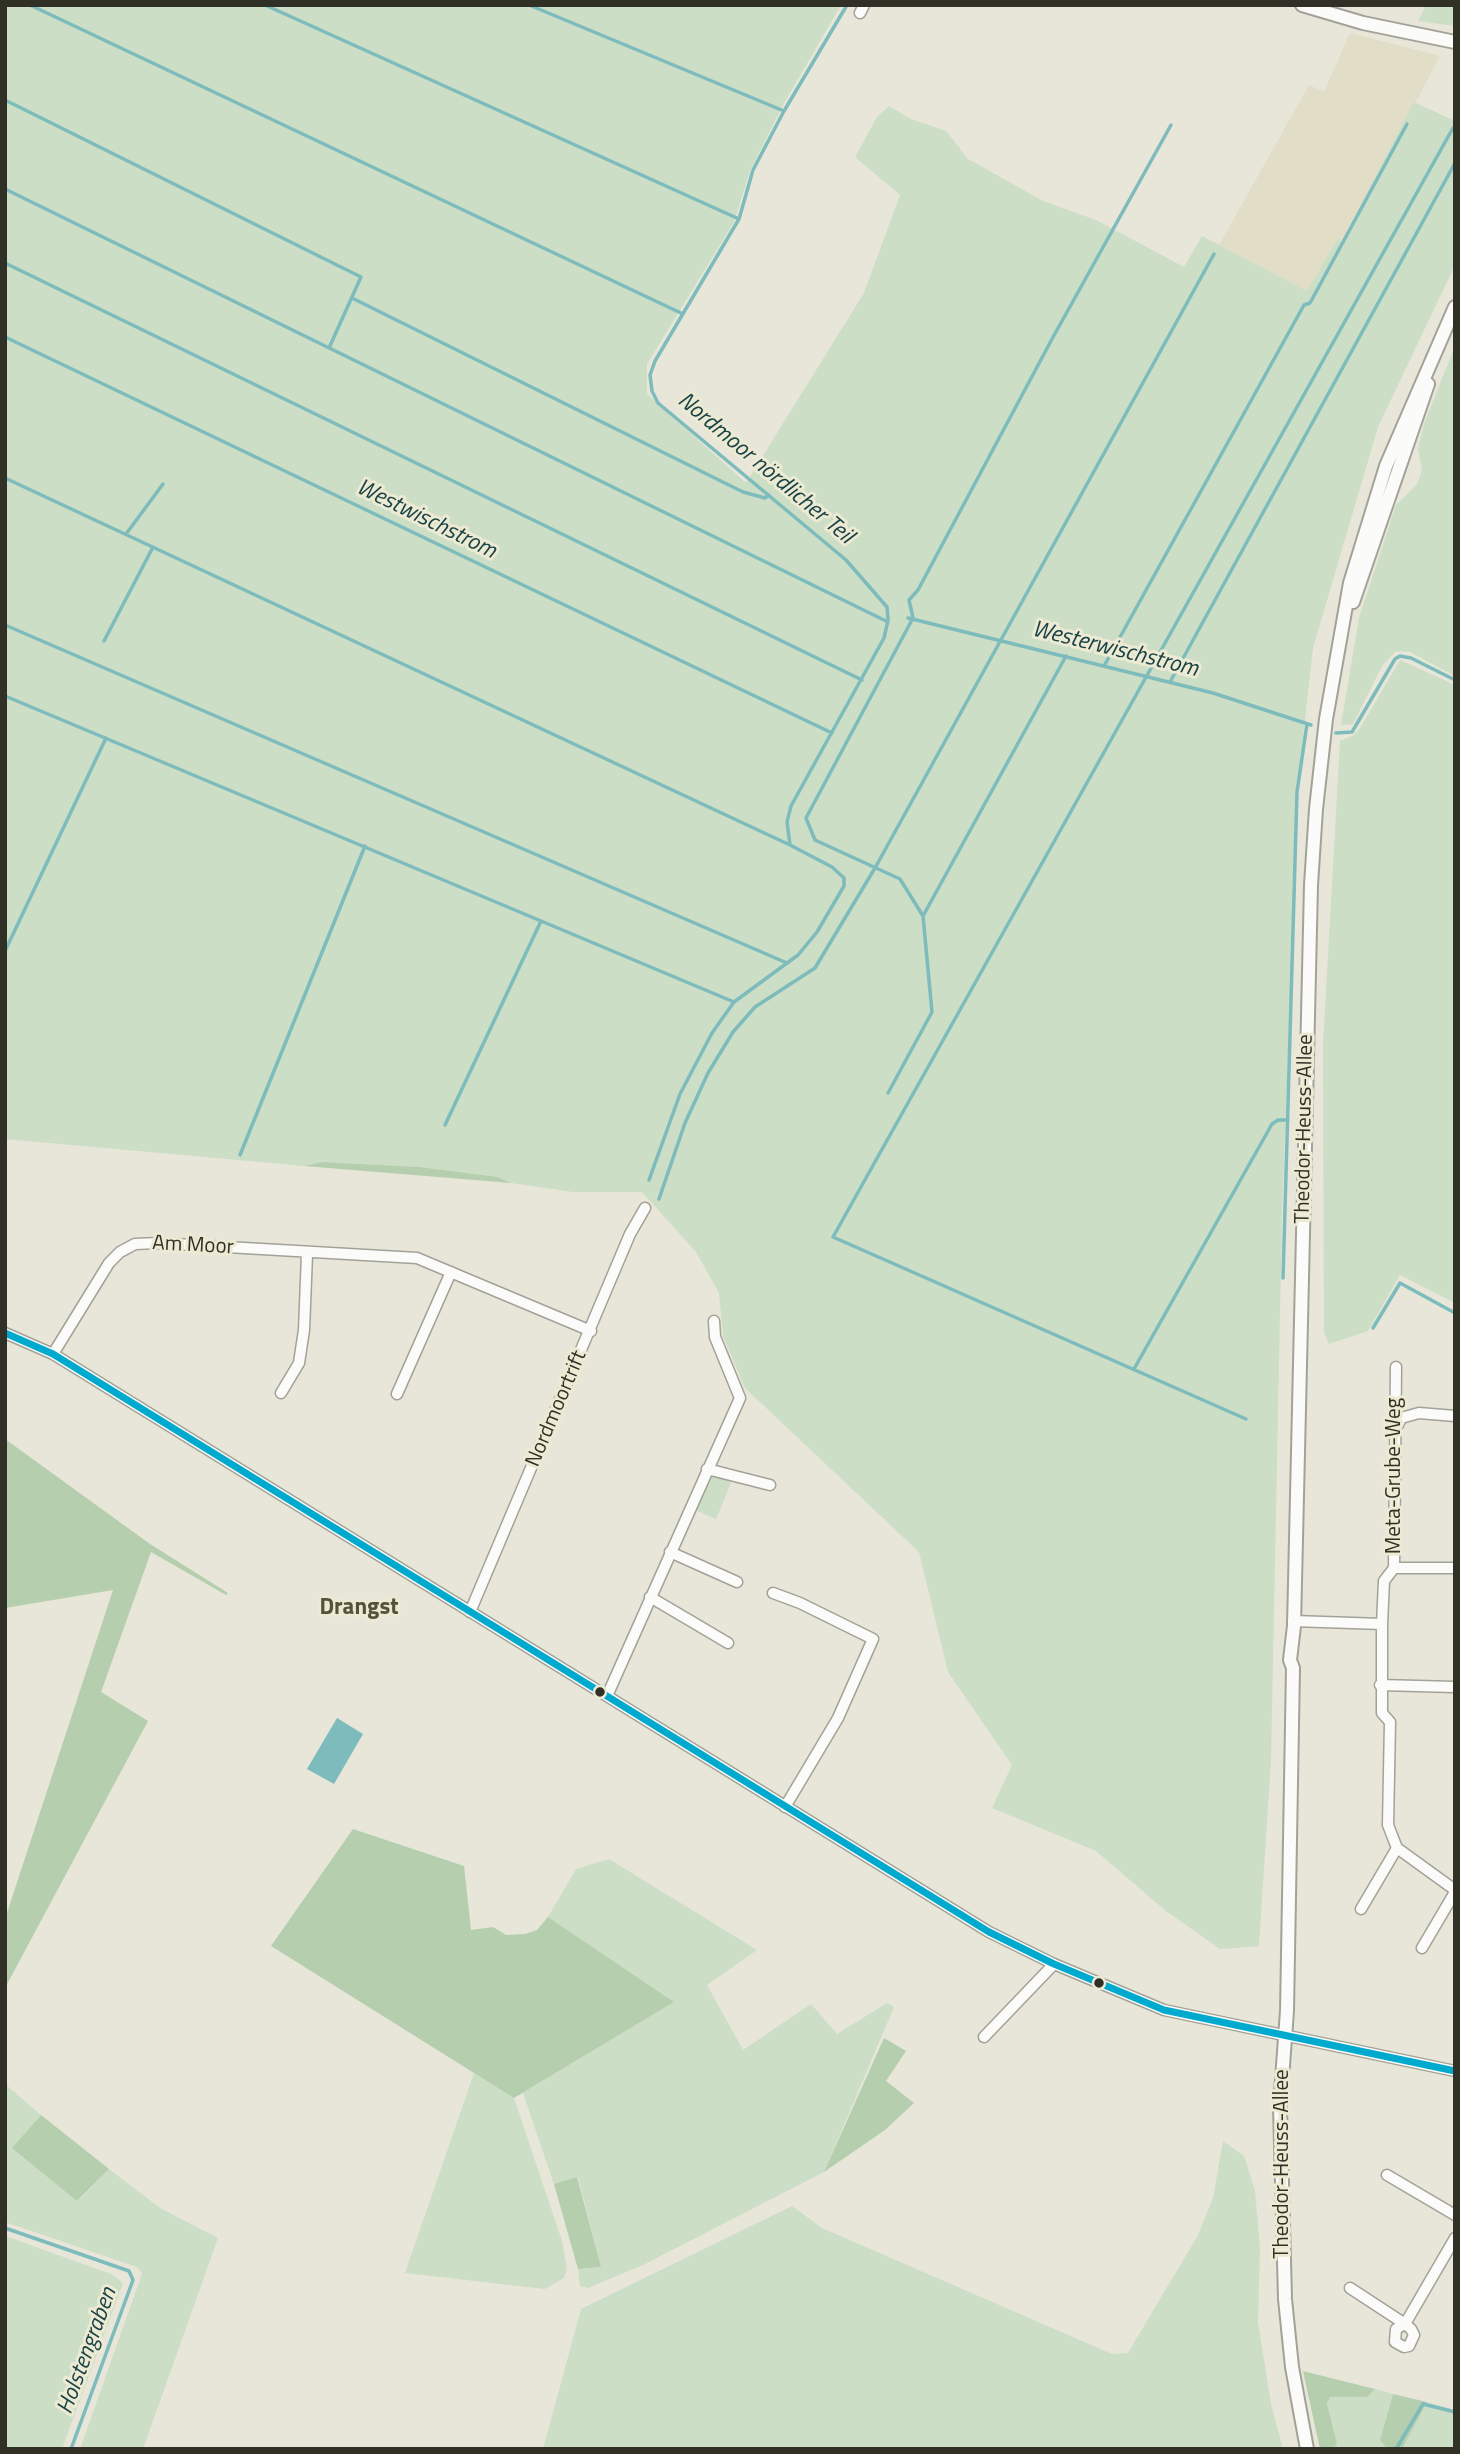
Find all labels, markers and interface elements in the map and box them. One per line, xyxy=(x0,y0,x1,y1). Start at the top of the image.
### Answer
water label: Nordmoor nördlicher Teil xyxy=(671,387,859,551)
water label: Westwischstrom xyxy=(352,474,500,566)
water label: Westerwischstrom xyxy=(1029,616,1201,684)
street label: Theodor-Heuss-Allee xyxy=(1291,1034,1319,1224)
street label: Am Moor xyxy=(152,1231,234,1261)
street label: Nordmoortrift xyxy=(521,1347,593,1471)
street label: Meta-Grube-Weg xyxy=(1382,1398,1408,1554)
district label: Drangst xyxy=(319,1594,399,1622)
unlabelled marker xyxy=(593,1685,607,1699)
unlabelled marker xyxy=(1092,1976,1106,1990)
street label: Theodor-Heuss-Allee xyxy=(1270,2069,1296,2259)
water label: Holstengraben xyxy=(52,2284,124,2418)

